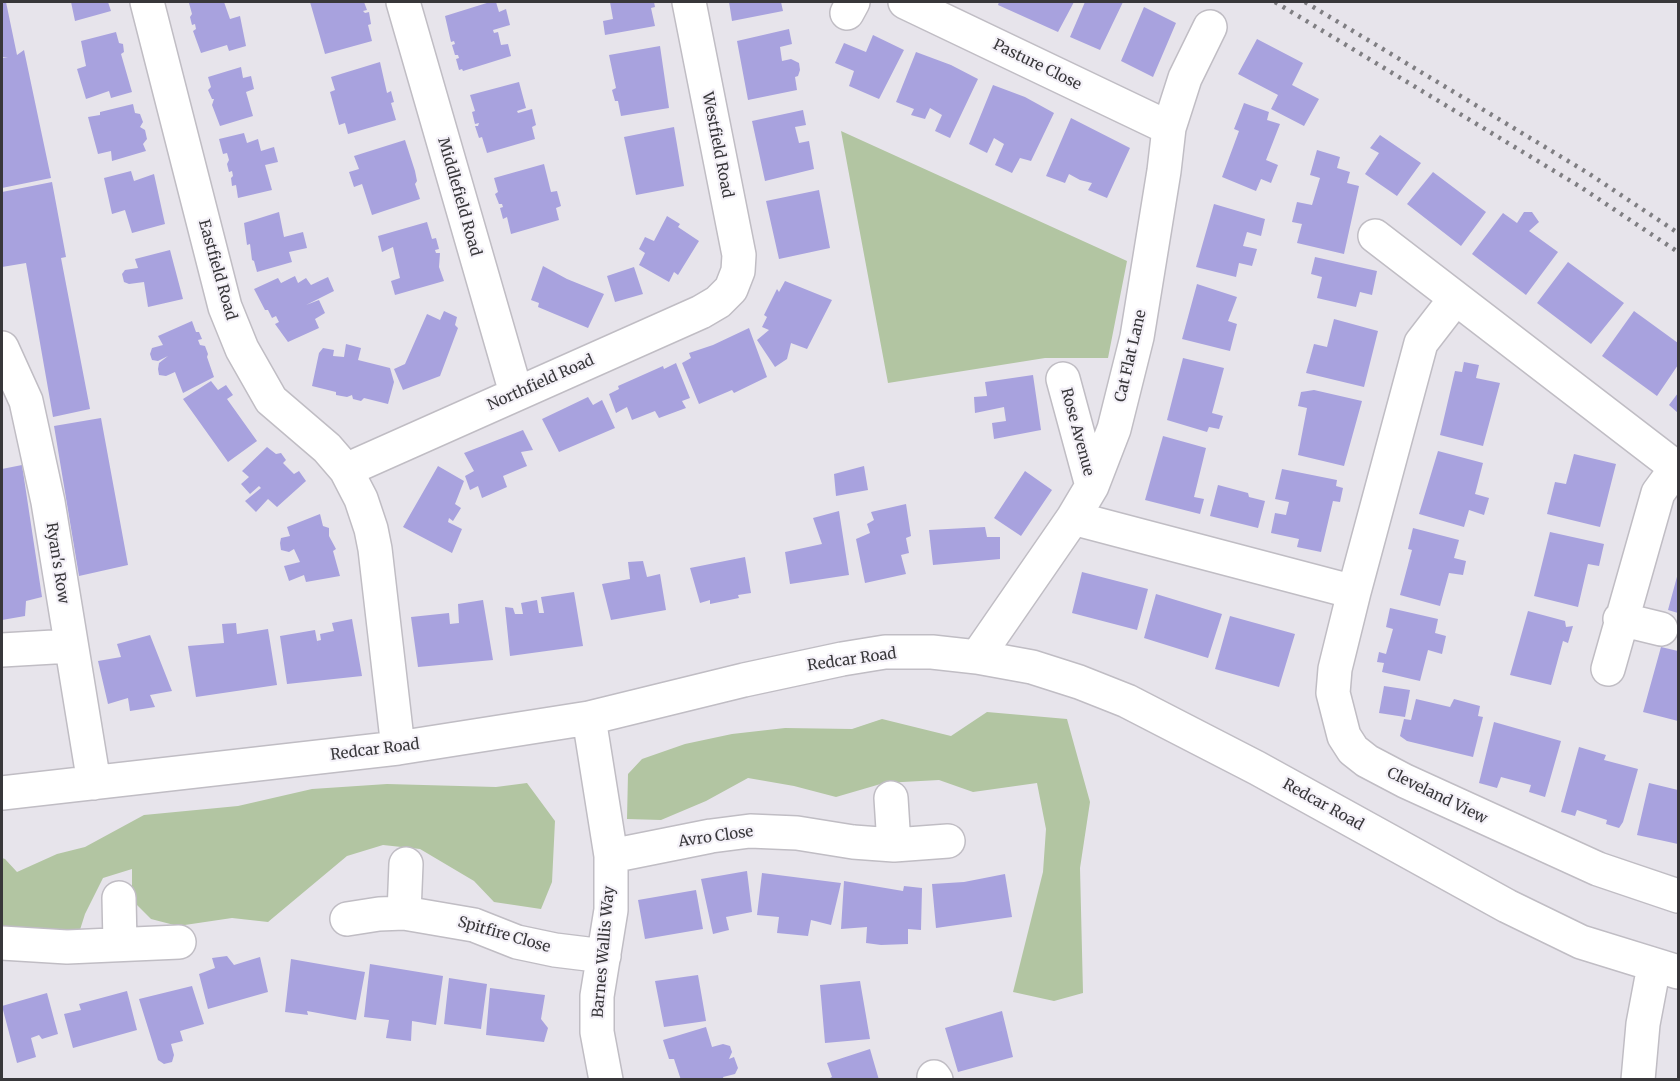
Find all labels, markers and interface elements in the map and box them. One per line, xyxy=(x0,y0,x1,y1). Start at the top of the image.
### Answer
street label: Pasture Close xyxy=(990,36,1084,94)
street label: Westfield Road xyxy=(698,90,736,200)
street label: Middlefield Road xyxy=(433,136,485,258)
street label: Eastfield Road xyxy=(194,218,240,322)
street label: Cat Flat Lane xyxy=(1112,308,1150,404)
street label: Northfield Road xyxy=(485,351,597,415)
street label: Rose Avenue xyxy=(1057,386,1097,478)
street label: Ryan's Row xyxy=(42,521,72,605)
street label: Redcar Road xyxy=(806,645,898,675)
street label: Redcar Road xyxy=(329,736,421,764)
street label: Cleveland View xyxy=(1384,764,1490,828)
street label: Redcar Road xyxy=(1279,775,1367,835)
street label: Avro Close xyxy=(677,823,755,851)
street label: Barnes Wallis Way xyxy=(589,885,619,1019)
street label: Spitfire Close xyxy=(456,913,552,957)

